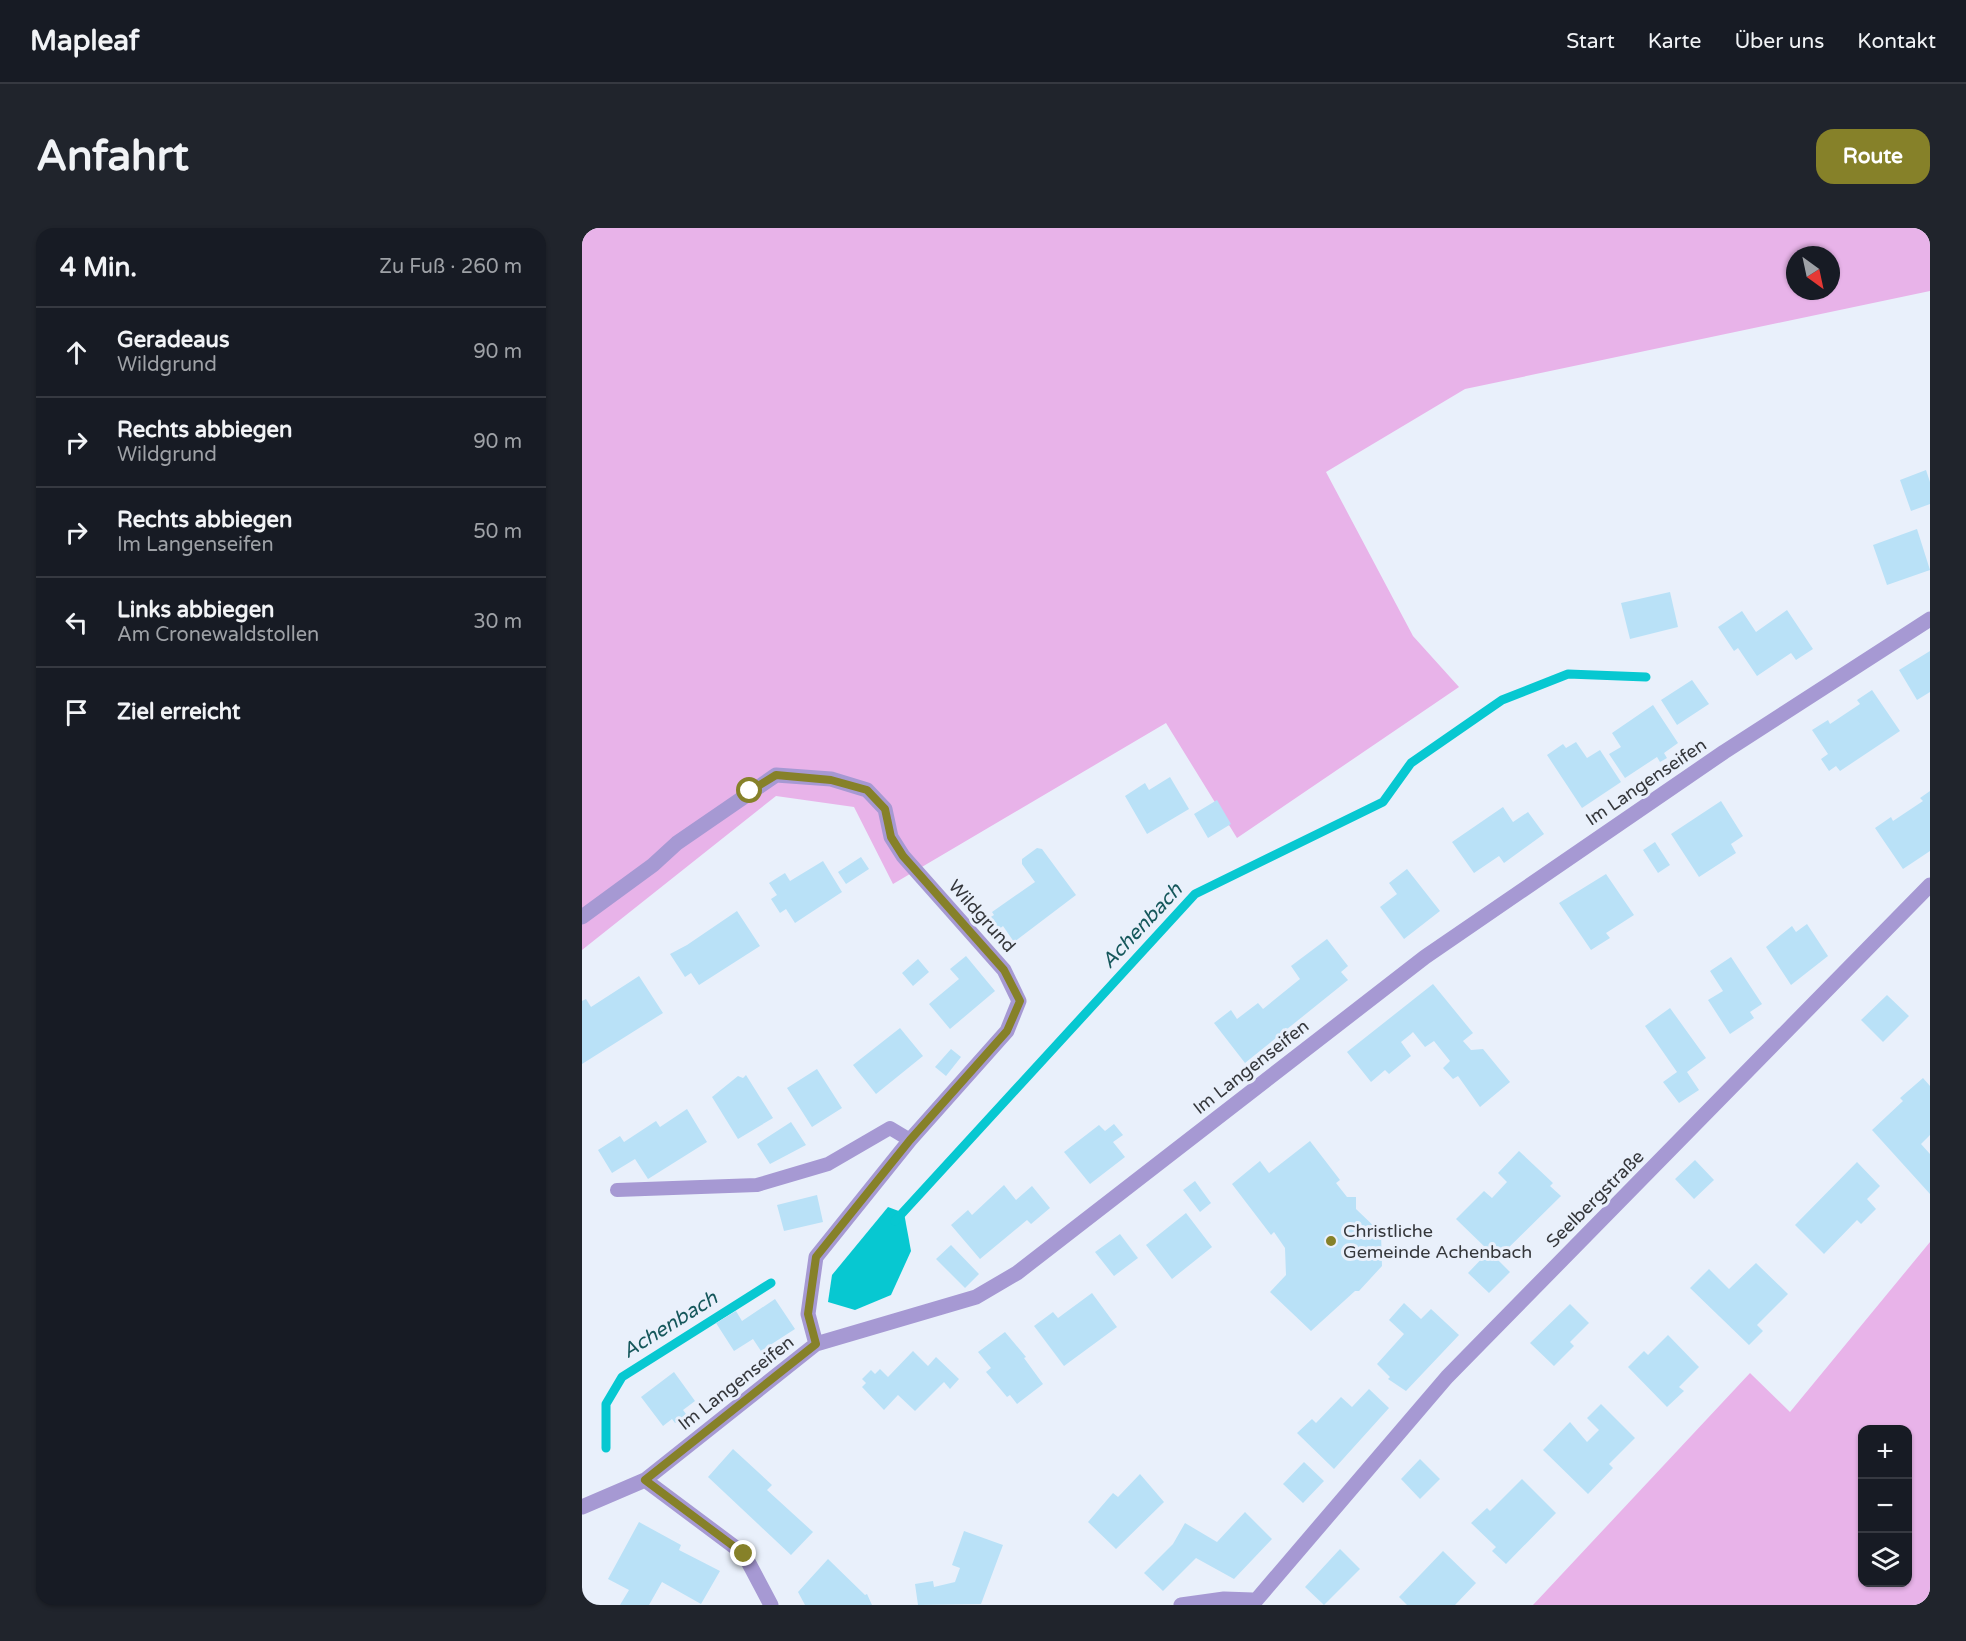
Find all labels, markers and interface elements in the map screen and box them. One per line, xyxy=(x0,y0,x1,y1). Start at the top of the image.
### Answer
text: Mapleaf xyxy=(30,24,139,58)
text: Start xyxy=(1566,29,1615,54)
text: Karte xyxy=(1648,29,1701,54)
text: Über uns xyxy=(1734,29,1824,54)
text: Kontakt xyxy=(1857,29,1936,54)
button: Route xyxy=(1816,129,1930,184)
text: Anfahrt xyxy=(36,131,189,182)
north arrow xyxy=(1786,246,1840,300)
text: 4 Min. xyxy=(60,252,137,283)
text: Zu Fuß · 260 m xyxy=(379,255,522,279)
text: Geradeaus xyxy=(117,327,229,353)
icon: ahead xyxy=(60,336,93,369)
text: 90 m xyxy=(473,340,522,364)
text: Wildgrund xyxy=(117,353,217,377)
text: Rechts abbiegen xyxy=(117,417,292,443)
icon: right xyxy=(60,426,93,459)
text: 90 m xyxy=(473,430,522,454)
text: Wildgrund xyxy=(117,443,217,467)
text: Rechts abbiegen xyxy=(117,507,292,533)
icon: right xyxy=(60,516,93,549)
text: 50 m xyxy=(473,520,522,544)
text: Im Langenseifen xyxy=(117,533,274,557)
text: Links abbiegen xyxy=(117,597,275,623)
icon: left xyxy=(60,606,93,639)
text: 30 m xyxy=(473,610,522,634)
text: Am Cronewaldstollen xyxy=(117,623,319,647)
icon: arrive xyxy=(60,696,93,729)
text: Ziel erreicht xyxy=(117,699,240,725)
street label: Im Langenseifen xyxy=(1581,733,1711,831)
route start xyxy=(736,777,762,803)
street label: Wildgrund xyxy=(944,875,1020,957)
water label: Achenbach xyxy=(1096,878,1188,974)
street label: Im Langenseifen xyxy=(1189,1015,1313,1119)
street label: Seelbergstraße xyxy=(1542,1146,1648,1252)
place label: Christliche Gemeinde Achenbach xyxy=(1343,1220,1532,1263)
marker: Christliche Gemeinde Achenbach xyxy=(1324,1234,1338,1248)
water label: Achenbach xyxy=(618,1286,723,1364)
street label: Im Langenseifen xyxy=(674,1331,798,1435)
map controls xyxy=(1858,1425,1912,1587)
button: + xyxy=(1858,1425,1912,1479)
button: − xyxy=(1858,1479,1912,1533)
button: layers xyxy=(1858,1533,1912,1587)
route end xyxy=(730,1540,756,1566)

